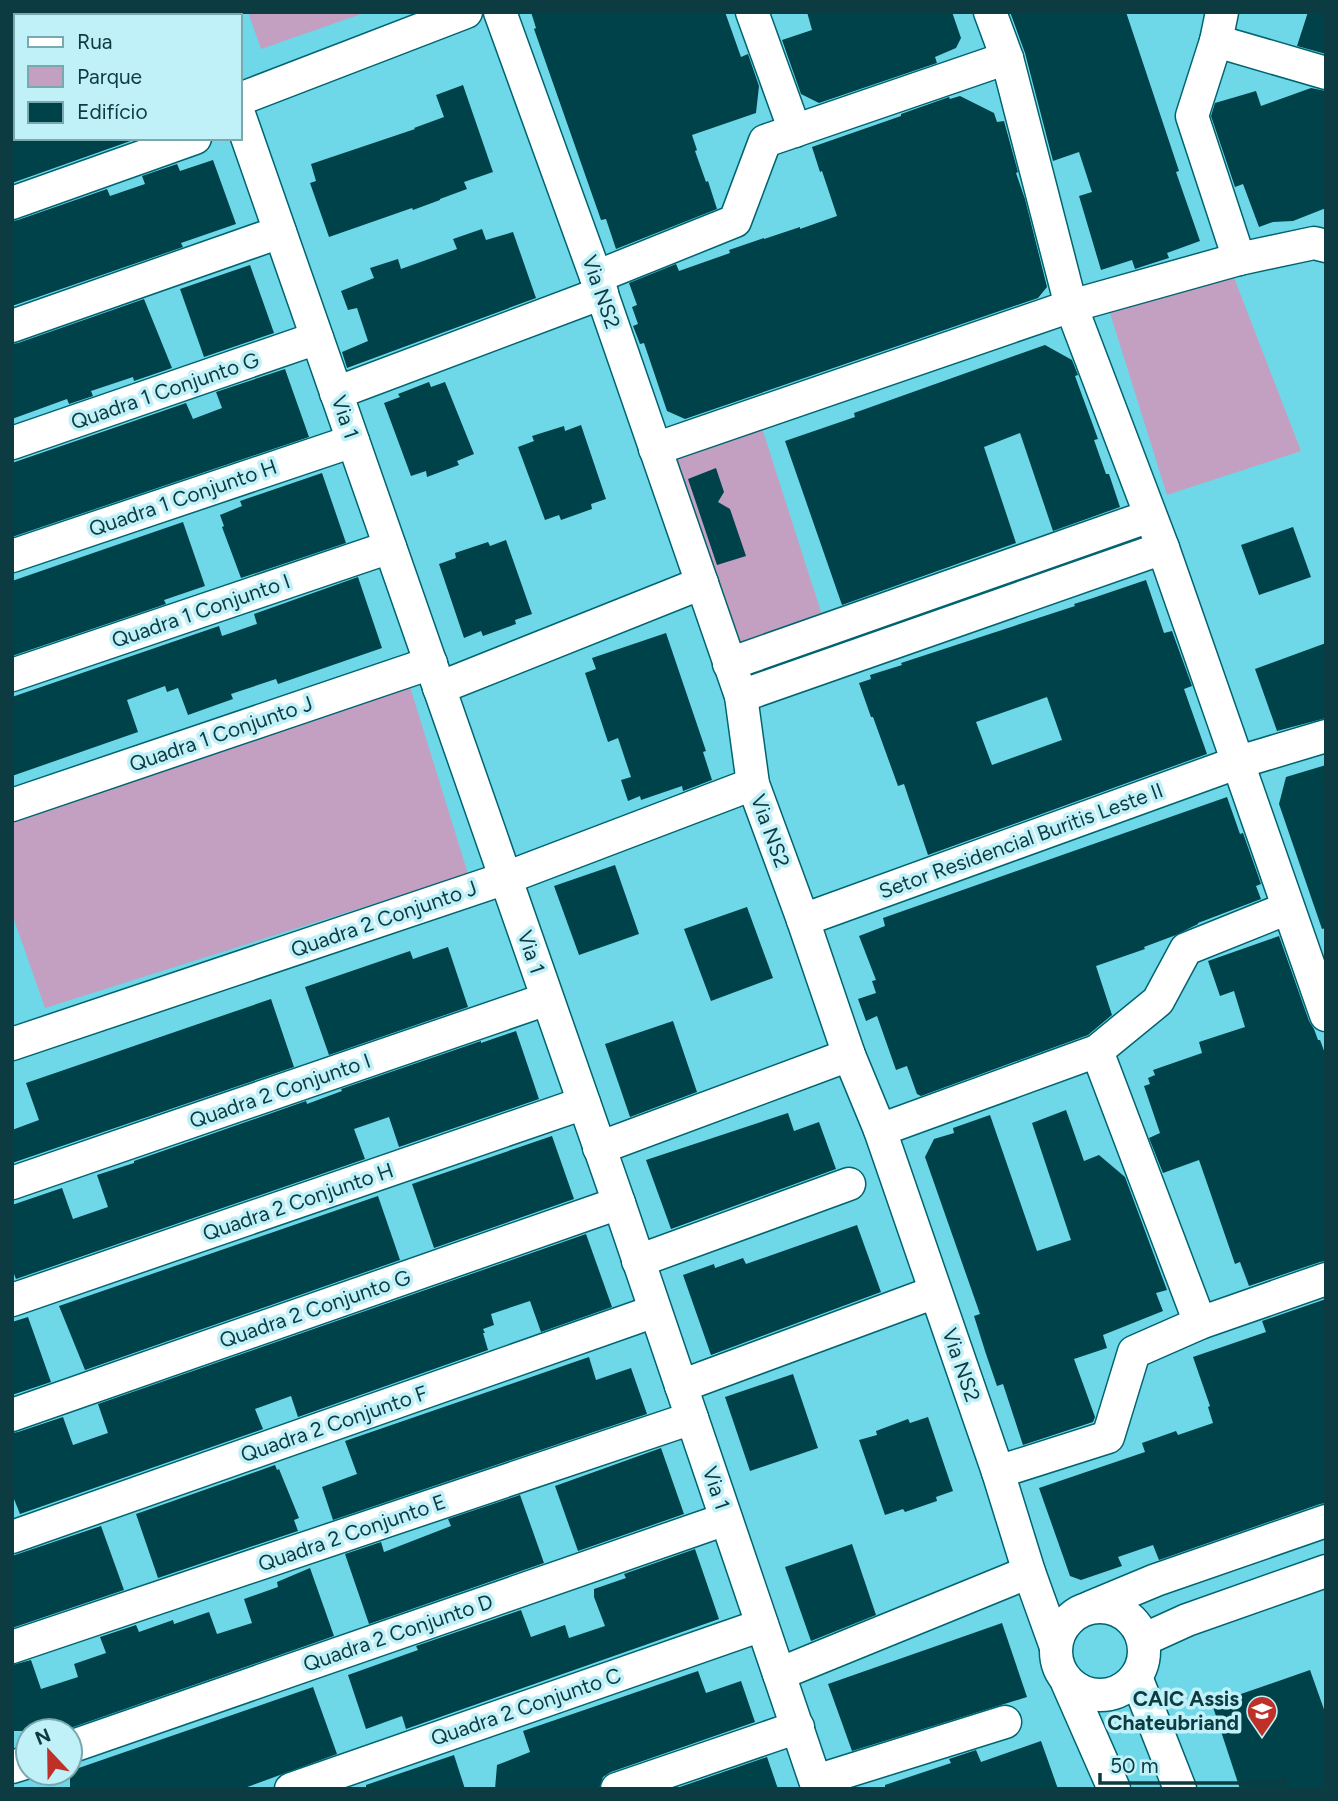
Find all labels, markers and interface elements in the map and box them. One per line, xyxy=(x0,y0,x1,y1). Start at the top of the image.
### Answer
legend xyxy=(14,14,242,140)
text: Rua xyxy=(77,29,113,54)
text: Parque xyxy=(77,64,142,89)
text: Edifício xyxy=(77,99,148,124)
street label: Via NS2 xyxy=(577,252,626,332)
street label: Quadra 1 Conjunto G xyxy=(67,347,262,434)
street label: Via 1 xyxy=(326,392,364,442)
street label: Quadra 1 Conjunto H xyxy=(86,454,280,541)
street label: Quadra 1 Conjunto I xyxy=(108,568,293,653)
street label: Quadra 1 Conjunto J xyxy=(126,690,316,777)
street label: Setor Residencial Buritis Leste II xyxy=(875,777,1166,904)
street label: Via NS2 xyxy=(746,791,795,871)
street label: Quadra 2 Conjunto J xyxy=(287,875,480,962)
street label: Via 1 xyxy=(512,927,550,977)
street label: Quadra 2 Conjunto I xyxy=(186,1048,374,1133)
street label: Quadra 2 Conjunto H xyxy=(199,1157,397,1246)
street label: Quadra 2 Conjunto G xyxy=(216,1264,414,1353)
street label: Via NS2 xyxy=(937,1325,986,1405)
street label: Quadra 2 Conjunto F xyxy=(237,1380,430,1467)
street label: Via 1 xyxy=(697,1463,735,1513)
street label: Quadra 2 Conjunto E xyxy=(255,1489,449,1576)
street label: Quadra 2 Conjunto D xyxy=(300,1588,496,1677)
street label: Quadra 2 Conjunto C xyxy=(427,1662,624,1751)
place label: CAIC Assis Chateubriand xyxy=(1107,1686,1239,1735)
school or university icon: CAIC Assis Chateubriand xyxy=(1245,1694,1279,1738)
north arrow xyxy=(14,1717,84,1787)
text: N xyxy=(32,1723,54,1750)
scale bar xyxy=(1100,1742,1284,1786)
text: 50 m xyxy=(1110,1753,1159,1778)

